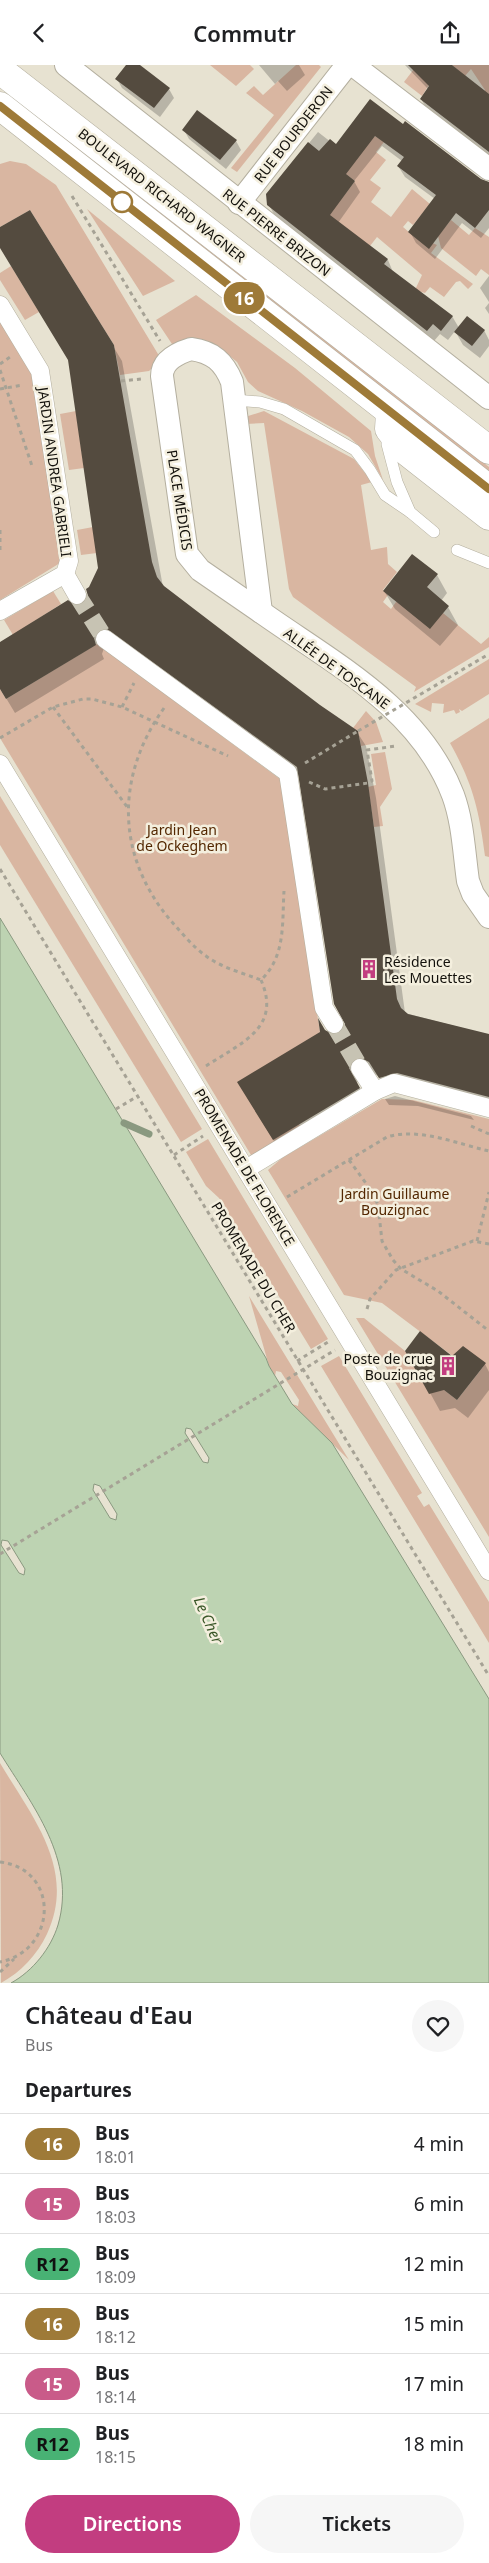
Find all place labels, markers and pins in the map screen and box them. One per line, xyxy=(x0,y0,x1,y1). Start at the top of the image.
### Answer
unlabelled marker xyxy=(111,191,133,213)
place label: Résidence Les Mouettes xyxy=(384,952,472,987)
building icon: Résidence Les Mouettes xyxy=(358,958,380,980)
place label: Poste de crue Bouzignac xyxy=(344,1349,433,1384)
building icon: Poste de crue Bouzignac xyxy=(437,1355,459,1377)

